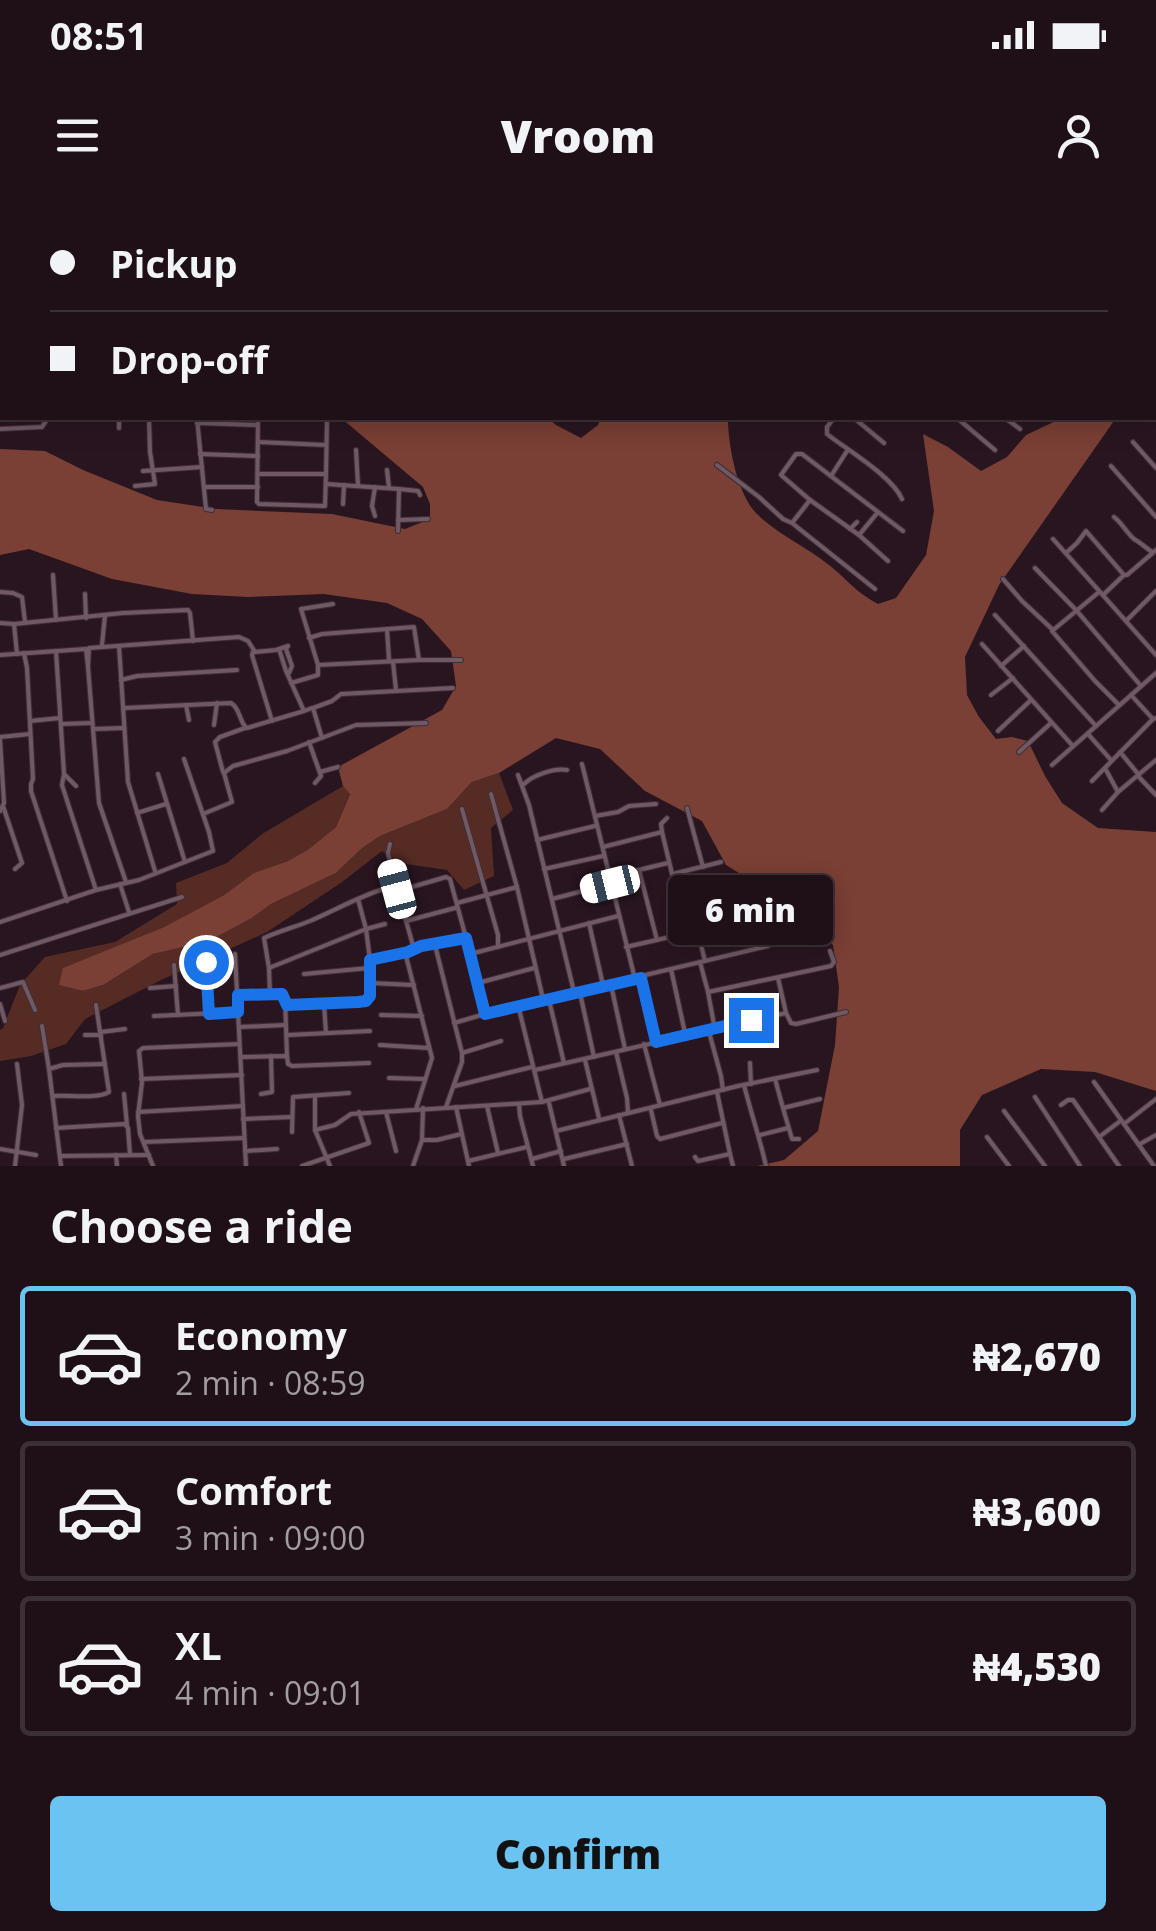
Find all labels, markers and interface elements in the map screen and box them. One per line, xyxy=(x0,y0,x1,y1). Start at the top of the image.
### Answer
text: 08:51 xyxy=(50,9,148,61)
text: Vroom xyxy=(501,105,655,166)
icon: menu xyxy=(50,108,105,163)
icon: person xyxy=(1051,108,1106,163)
text: Pickup xyxy=(110,237,238,289)
text: Drop-off xyxy=(110,333,268,385)
car xyxy=(375,856,419,922)
car xyxy=(577,862,643,906)
callout: 6 min xyxy=(668,875,834,945)
text: 6 min xyxy=(705,888,796,931)
route start xyxy=(184,940,229,985)
route end xyxy=(729,998,774,1043)
text: Choose a ride xyxy=(50,1195,353,1256)
text: Economy xyxy=(175,1309,347,1361)
icon: car xyxy=(55,1311,145,1401)
text: ₦2,670 xyxy=(973,1330,1101,1382)
text: 2 min · 08:59 xyxy=(175,1361,366,1404)
text: Comfort xyxy=(175,1464,332,1516)
icon: car xyxy=(55,1466,145,1556)
text: ₦3,600 xyxy=(973,1485,1101,1537)
text: 3 min · 09:00 xyxy=(175,1516,366,1559)
text: XL xyxy=(175,1619,222,1671)
icon: car xyxy=(55,1621,145,1711)
text: ₦4,530 xyxy=(973,1640,1101,1692)
text: 4 min · 09:01 xyxy=(175,1671,366,1714)
button: Confirm xyxy=(50,1796,1106,1911)

